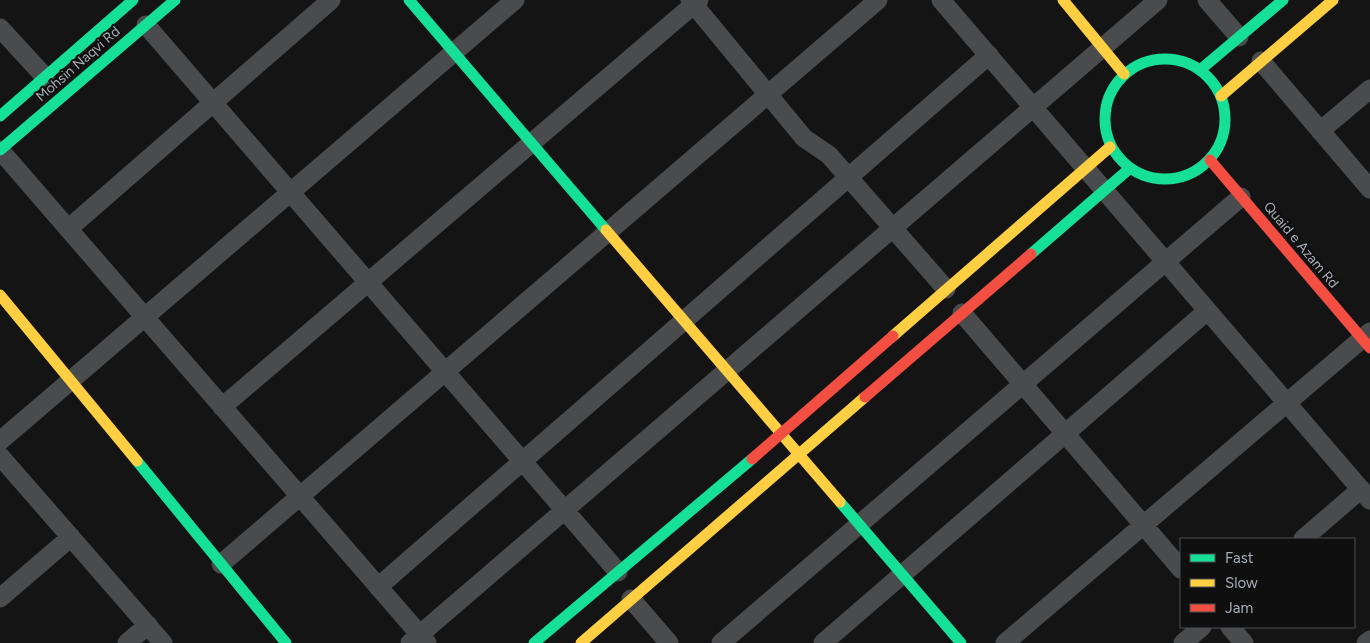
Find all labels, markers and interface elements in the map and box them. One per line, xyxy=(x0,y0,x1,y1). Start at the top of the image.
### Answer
street label: Mohsin Naqvi Rd xyxy=(32,23,124,105)
street label: Quaid e Azam Rd xyxy=(1260,198,1342,292)
legend xyxy=(1180,538,1355,628)
text: Fast xyxy=(1225,549,1254,567)
text: Slow xyxy=(1225,574,1258,592)
text: Jam xyxy=(1225,599,1253,617)

